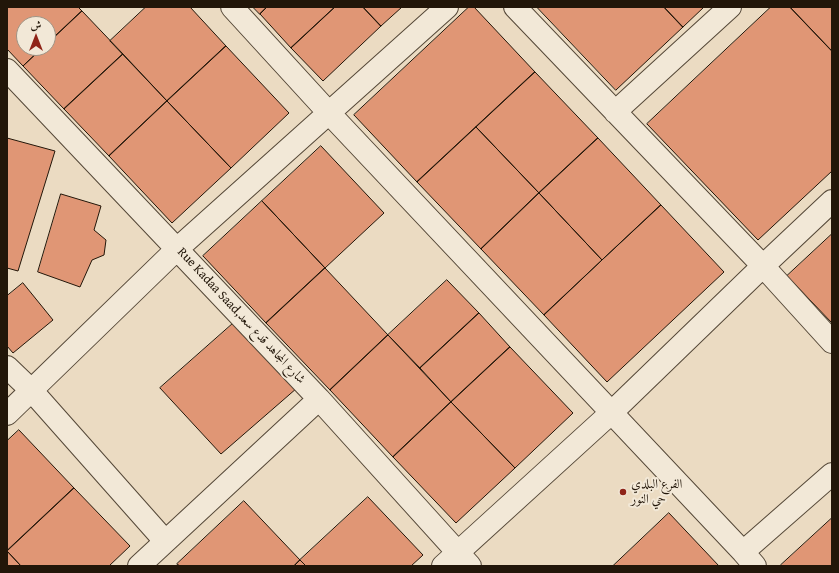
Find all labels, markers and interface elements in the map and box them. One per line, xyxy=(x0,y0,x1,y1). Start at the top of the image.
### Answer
north arrow xyxy=(16,16,56,56)
text: ش xyxy=(31,17,41,33)
street label: Rue Kadaa Saad,شارع المجاهد قدع سعد xyxy=(174,245,308,387)
place label: الفرع البلدي حي النور xyxy=(631,477,682,508)
marker: الفرع البلدي حي النور xyxy=(618,487,628,497)

